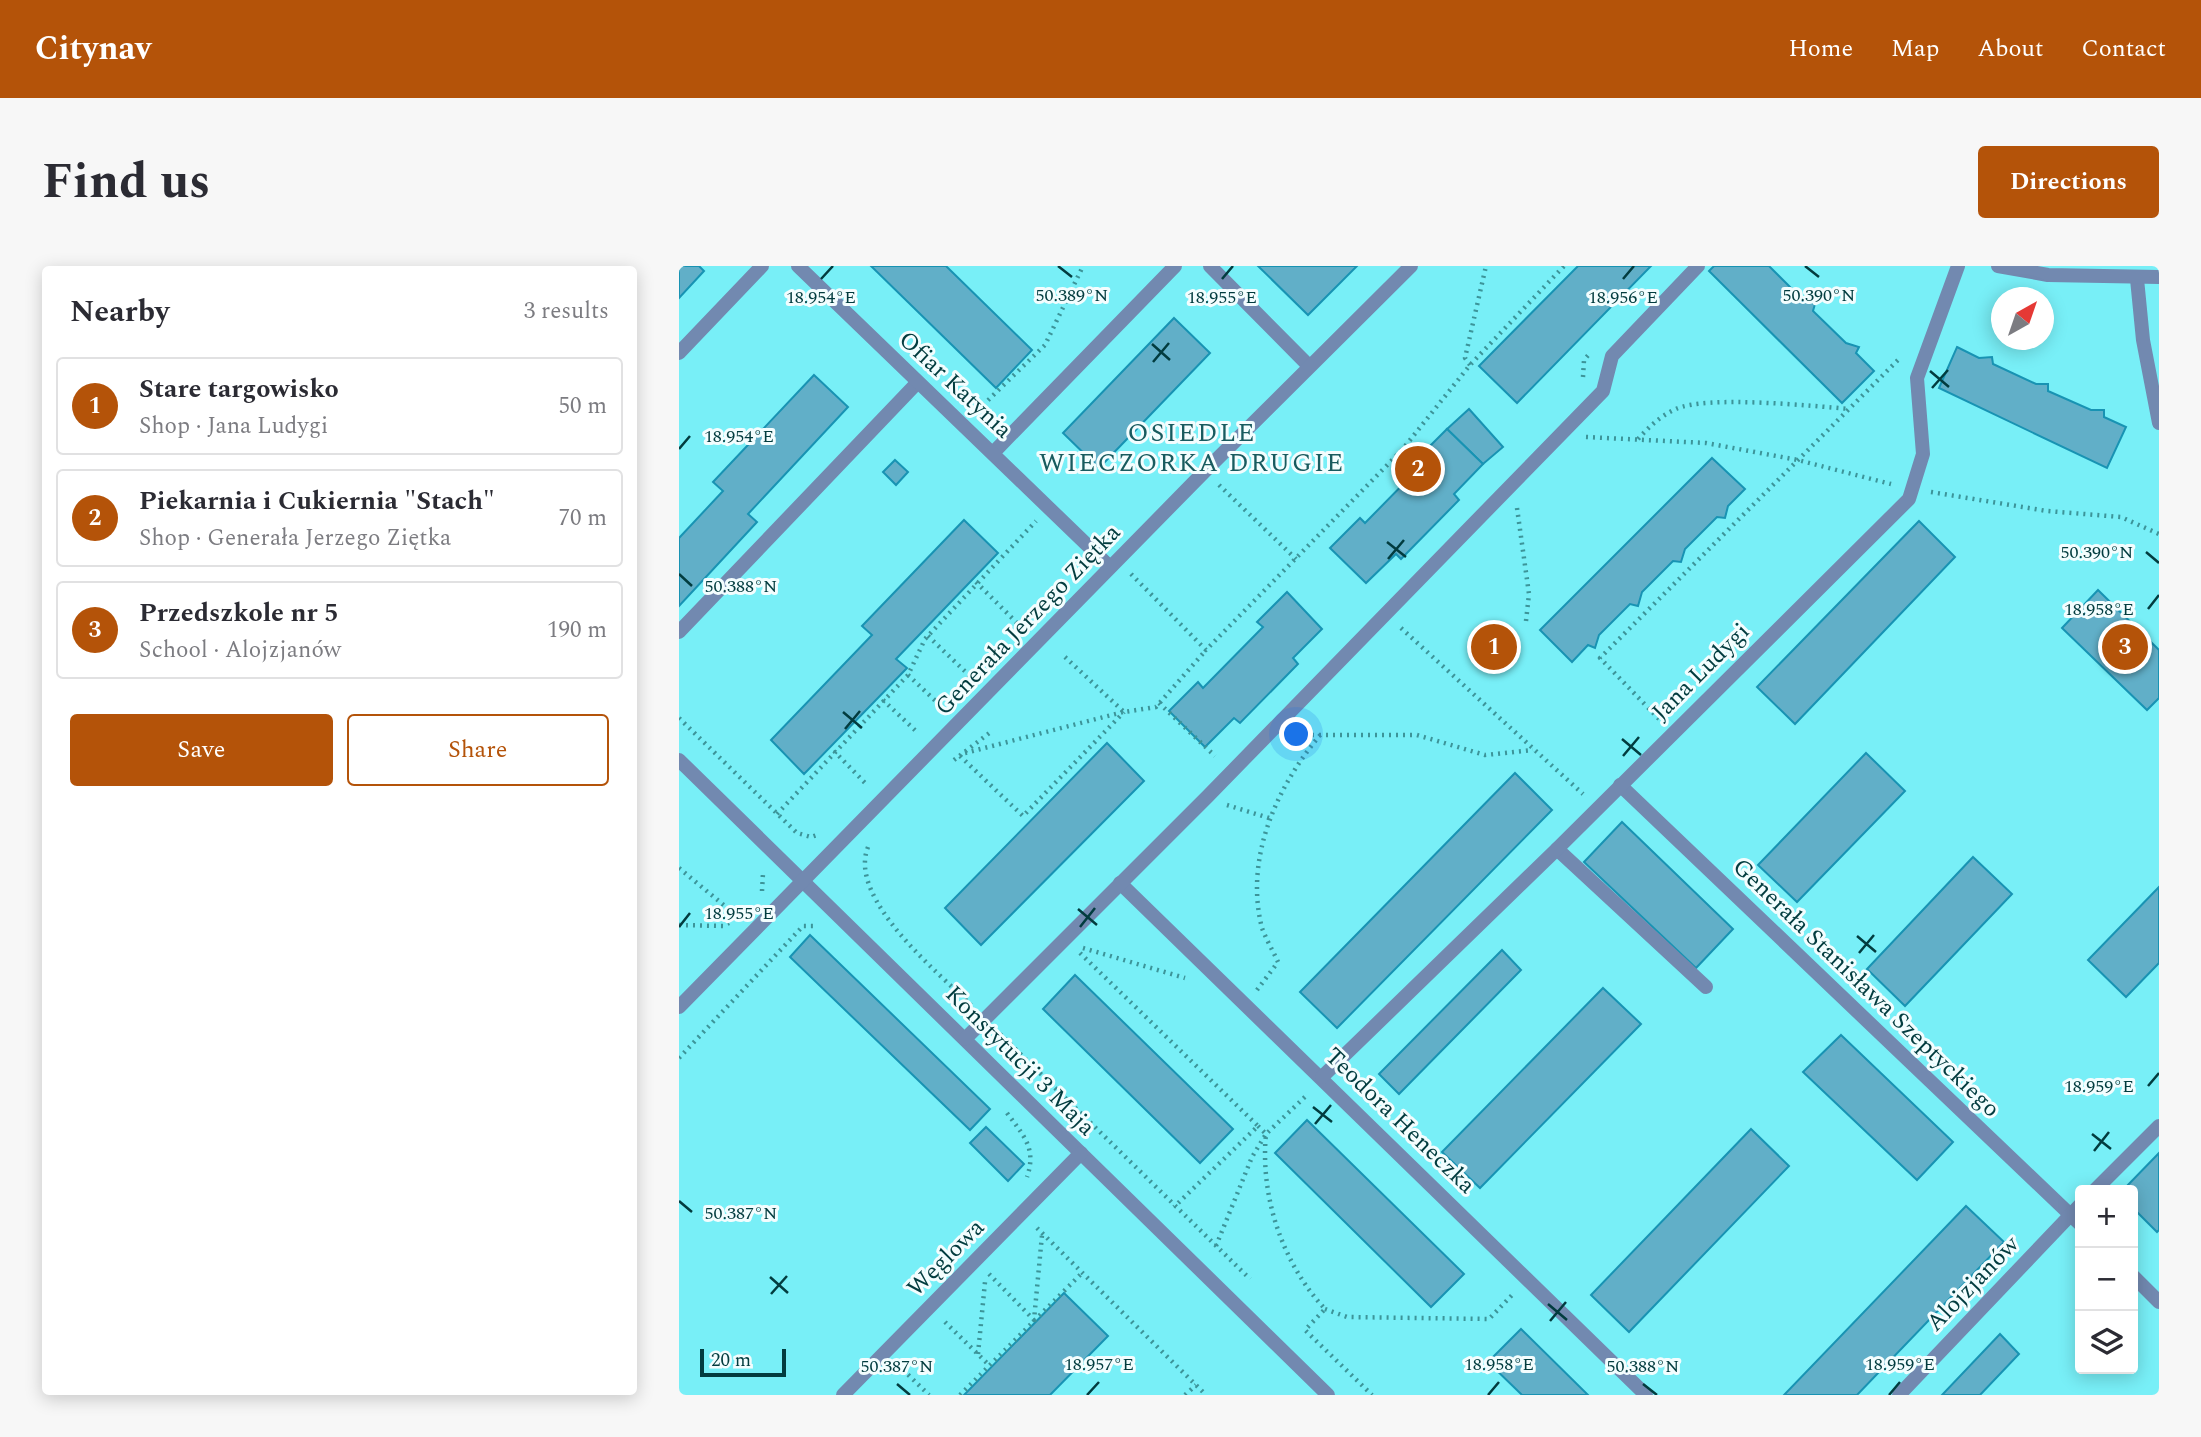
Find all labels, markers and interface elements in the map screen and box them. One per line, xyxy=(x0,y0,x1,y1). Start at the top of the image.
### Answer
text: Citynav xyxy=(35,24,151,74)
text: Home xyxy=(1788,31,1853,67)
text: Map xyxy=(1891,31,1939,67)
text: About xyxy=(1977,31,2043,67)
text: Contact xyxy=(2081,31,2166,67)
text: Find us xyxy=(42,145,210,220)
button: Directions xyxy=(1978,146,2159,218)
text: 50.389°N xyxy=(1036,282,1108,309)
text: 50.390°N xyxy=(1783,282,1855,309)
text: 18.954°E xyxy=(786,284,856,311)
text: 18.955°E xyxy=(1187,284,1257,311)
text: 18.956°E xyxy=(1588,284,1658,311)
north arrow xyxy=(1991,287,2054,350)
text: Nearby xyxy=(70,289,169,335)
text: 3 results xyxy=(524,294,609,329)
street label: Ofiar Katynia xyxy=(890,323,1020,448)
text: Stare targowisko xyxy=(139,369,339,409)
text: 1 xyxy=(89,389,101,424)
text: 50 m xyxy=(558,389,607,424)
text: Shop · Jana Ludygi xyxy=(139,409,328,444)
district label: OSIEDLE WIECZORKA DRUGIE xyxy=(1039,413,1345,483)
text: 18.954°E xyxy=(704,423,774,450)
pin: 2 xyxy=(1395,443,1441,495)
text: Piekarnia i Cukiernia "Stach" xyxy=(139,481,495,521)
text: 2 xyxy=(89,501,101,536)
text: 70 m xyxy=(558,501,607,536)
street label: Generała Jerzego Ziętka xyxy=(927,516,1130,724)
text: Shop · Generała Jerzego Ziętka xyxy=(139,521,451,556)
text: 50.390°N xyxy=(2061,539,2133,566)
text: 50.388°N xyxy=(705,573,777,600)
text: Przedszkole nr 5 xyxy=(139,593,339,633)
text: 18.958°E xyxy=(2064,596,2134,623)
text: 3 xyxy=(89,613,101,648)
text: 190 m xyxy=(547,613,607,648)
street label: Jana Ludygi xyxy=(1644,615,1758,729)
pin: 1 xyxy=(1471,621,1517,673)
pin: 3 xyxy=(2102,621,2148,673)
text: School · Alojzjanów xyxy=(139,633,341,668)
button: Save xyxy=(70,714,333,786)
button: Share xyxy=(347,714,609,786)
your location xyxy=(1279,717,1313,751)
street label: Generała Stanisława Szeptyckiego xyxy=(1724,850,2008,1126)
text: 18.955°E xyxy=(704,900,774,927)
street label: Konstytucji 3 Maja xyxy=(936,977,1104,1145)
street label: Teodora Heneczka xyxy=(1316,1039,1484,1203)
text: 18.959°E xyxy=(2064,1073,2134,1100)
map controls xyxy=(2075,1185,2138,1374)
button: + xyxy=(2075,1185,2138,1248)
text: 50.387°N xyxy=(705,1200,777,1227)
street label: Węglowa xyxy=(899,1211,993,1305)
street label: Alojzjanów xyxy=(1918,1227,2029,1340)
button: − xyxy=(2075,1248,2138,1311)
button: layers xyxy=(2075,1311,2138,1374)
scale bar xyxy=(700,1346,786,1378)
text: 20 m xyxy=(711,1346,751,1375)
text: 18.957°E xyxy=(1064,1351,1134,1378)
text: 18.958°E xyxy=(1464,1351,1534,1378)
text: 18.959°E xyxy=(1865,1351,1935,1378)
text: 50.387°N xyxy=(861,1353,933,1380)
text: 50.388°N xyxy=(1607,1353,1679,1380)

